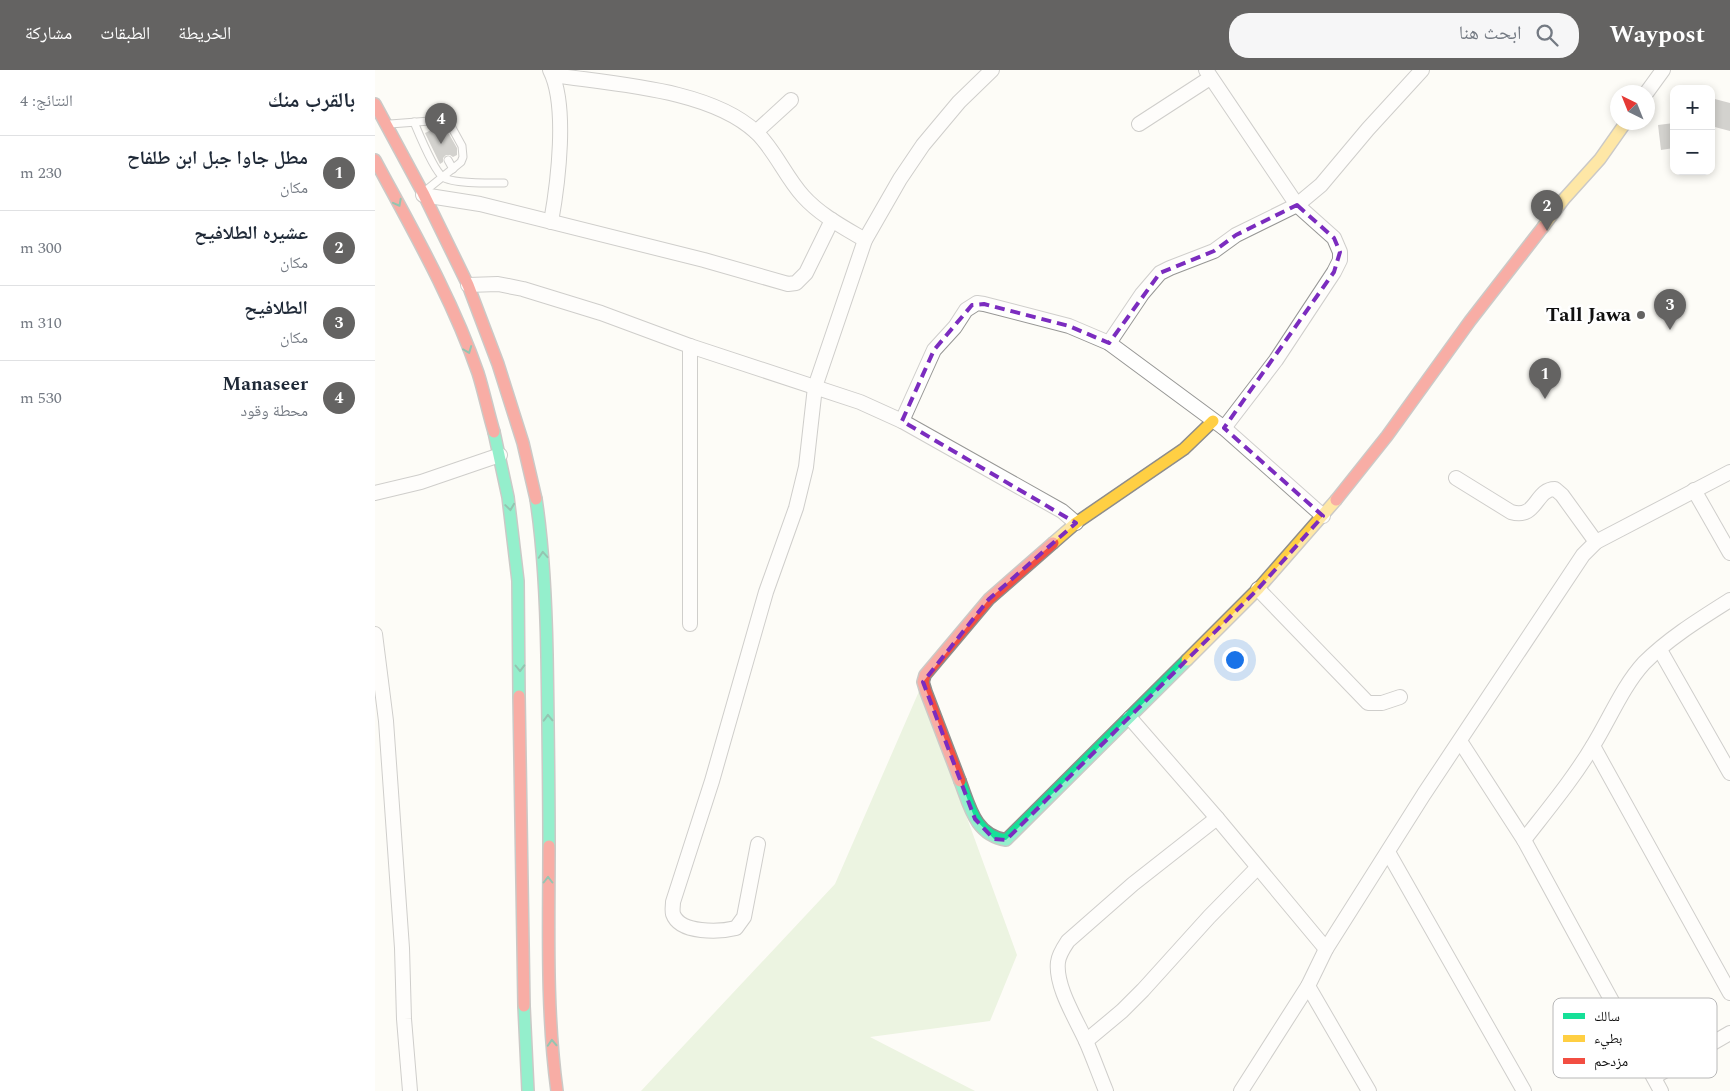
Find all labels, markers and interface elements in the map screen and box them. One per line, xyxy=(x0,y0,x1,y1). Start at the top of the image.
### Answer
search box xyxy=(1229,13,1579,58)
text: Waypost xyxy=(1609,17,1705,53)
text: ابحث هنا xyxy=(1459,19,1521,48)
text: مشاركة xyxy=(25,20,72,47)
text: الطبقات xyxy=(100,20,150,47)
text: الخريطة xyxy=(178,20,231,47)
icon: search xyxy=(1533,21,1561,49)
text: بالقرب منك xyxy=(268,85,355,117)
north arrow xyxy=(1610,85,1655,130)
map controls xyxy=(1670,85,1715,175)
button: + xyxy=(1670,85,1715,130)
text: النتائج: 4 xyxy=(20,89,73,113)
pin: 4 xyxy=(425,103,457,144)
button: − xyxy=(1670,130,1715,175)
text: مطل جاوا جبل ابن طلفاح xyxy=(127,144,308,173)
text: 230 m xyxy=(20,161,62,185)
text: 1 xyxy=(335,161,344,185)
text: مكان xyxy=(280,176,308,200)
pin: 2 xyxy=(1531,190,1563,231)
one-way arrow xyxy=(392,198,402,207)
text: عشيره الطلافيح xyxy=(194,219,308,248)
text: 300 m xyxy=(20,236,62,260)
text: 2 xyxy=(335,236,344,260)
text: مكان xyxy=(280,251,308,275)
pin: 3 xyxy=(1654,289,1686,330)
text: الطلافيح xyxy=(244,294,308,323)
place label: Tall Jawa xyxy=(1546,300,1632,330)
marker: Tall Jawa xyxy=(1635,309,1647,321)
text: 310 m xyxy=(20,311,62,335)
text: 3 xyxy=(335,311,344,335)
text: مكان xyxy=(280,326,308,350)
one-way arrow xyxy=(462,345,472,354)
pin: 1 xyxy=(1529,358,1561,399)
text: Manaseer xyxy=(222,370,308,399)
text: 530 m xyxy=(20,386,62,410)
text: 4 xyxy=(335,386,344,410)
text: محطة وقود xyxy=(240,399,308,423)
one-way arrow xyxy=(504,502,514,511)
one-way arrow xyxy=(538,551,549,559)
your location xyxy=(1222,647,1248,673)
one-way arrow xyxy=(514,665,525,673)
one-way arrow xyxy=(543,713,554,721)
one-way arrow xyxy=(543,876,553,884)
legend xyxy=(1553,998,1717,1078)
text: سالك xyxy=(1594,1006,1620,1027)
text: بطيء xyxy=(1594,1028,1623,1050)
one-way arrow xyxy=(547,1038,558,1046)
text: مزدحم xyxy=(1594,1051,1628,1072)

